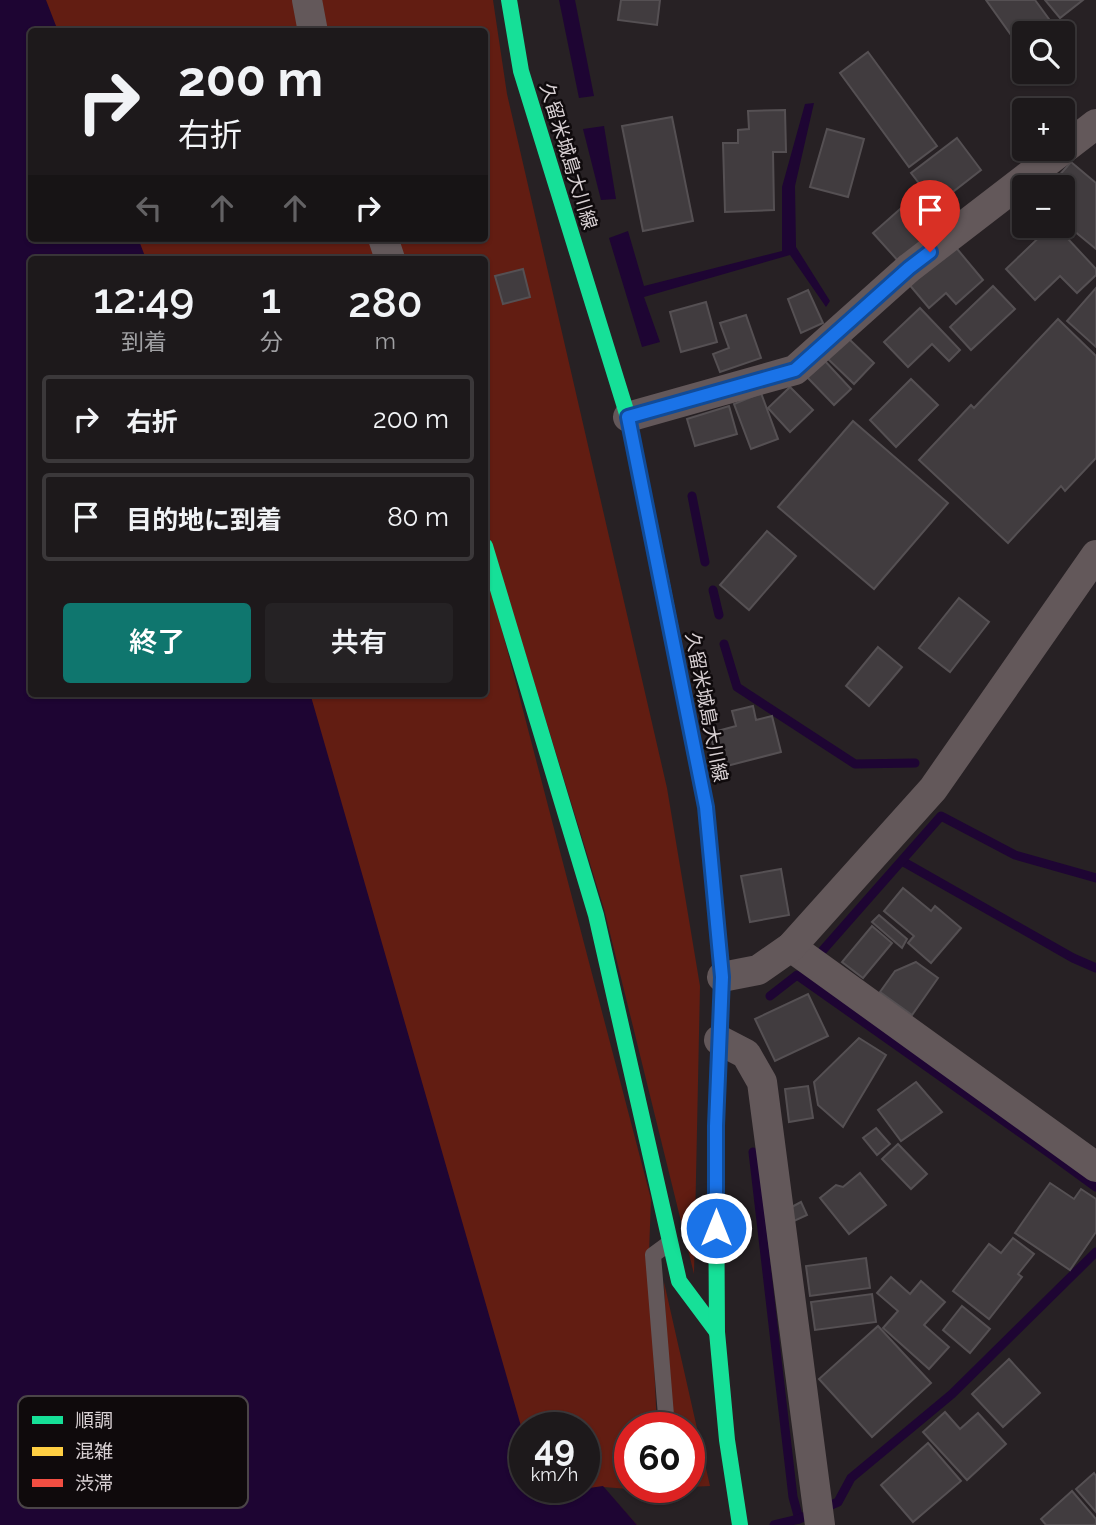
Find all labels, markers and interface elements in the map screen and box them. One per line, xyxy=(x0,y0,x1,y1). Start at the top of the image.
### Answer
map controls xyxy=(1012,21,1075,238)
button: search xyxy=(1012,21,1075,84)
text: 200 m xyxy=(178,50,323,107)
icon: right xyxy=(63,56,154,147)
street label: 久留米城島大川線 xyxy=(536,80,602,232)
button: + xyxy=(1012,98,1075,161)
text: 右折 xyxy=(178,116,242,153)
button: − xyxy=(1012,175,1075,238)
pin xyxy=(900,180,960,252)
icon: left xyxy=(130,189,168,227)
icon: ahead xyxy=(203,189,241,227)
icon: ahead xyxy=(276,189,314,227)
icon: right xyxy=(349,189,387,227)
icon: arrive xyxy=(911,191,949,229)
text: 12:49 xyxy=(94,274,194,323)
text: 1 xyxy=(261,274,281,323)
text: 280 xyxy=(348,278,422,327)
text: m xyxy=(375,327,396,354)
text: 到着 xyxy=(121,328,167,355)
text: 分 xyxy=(260,328,283,355)
icon: right xyxy=(67,400,105,438)
text: 200 m xyxy=(373,404,449,434)
text: 右折 xyxy=(126,407,178,437)
icon: arrive xyxy=(67,498,105,536)
text: 80 m xyxy=(387,502,449,532)
text: 目的地に到着 xyxy=(126,505,282,535)
button: 終了 xyxy=(63,603,251,683)
button: 共有 xyxy=(265,603,453,683)
street label: 久留米城島大川線 xyxy=(682,630,732,784)
position arrow xyxy=(679,1191,753,1265)
legend xyxy=(18,1396,248,1508)
text: 順調 xyxy=(75,1409,113,1431)
speed limit sign: 60 xyxy=(614,1412,705,1503)
text: 49 xyxy=(534,1428,575,1469)
text: 混雑 xyxy=(75,1440,113,1462)
text: km/h xyxy=(531,1464,578,1485)
text: 渋滞 xyxy=(75,1472,113,1494)

